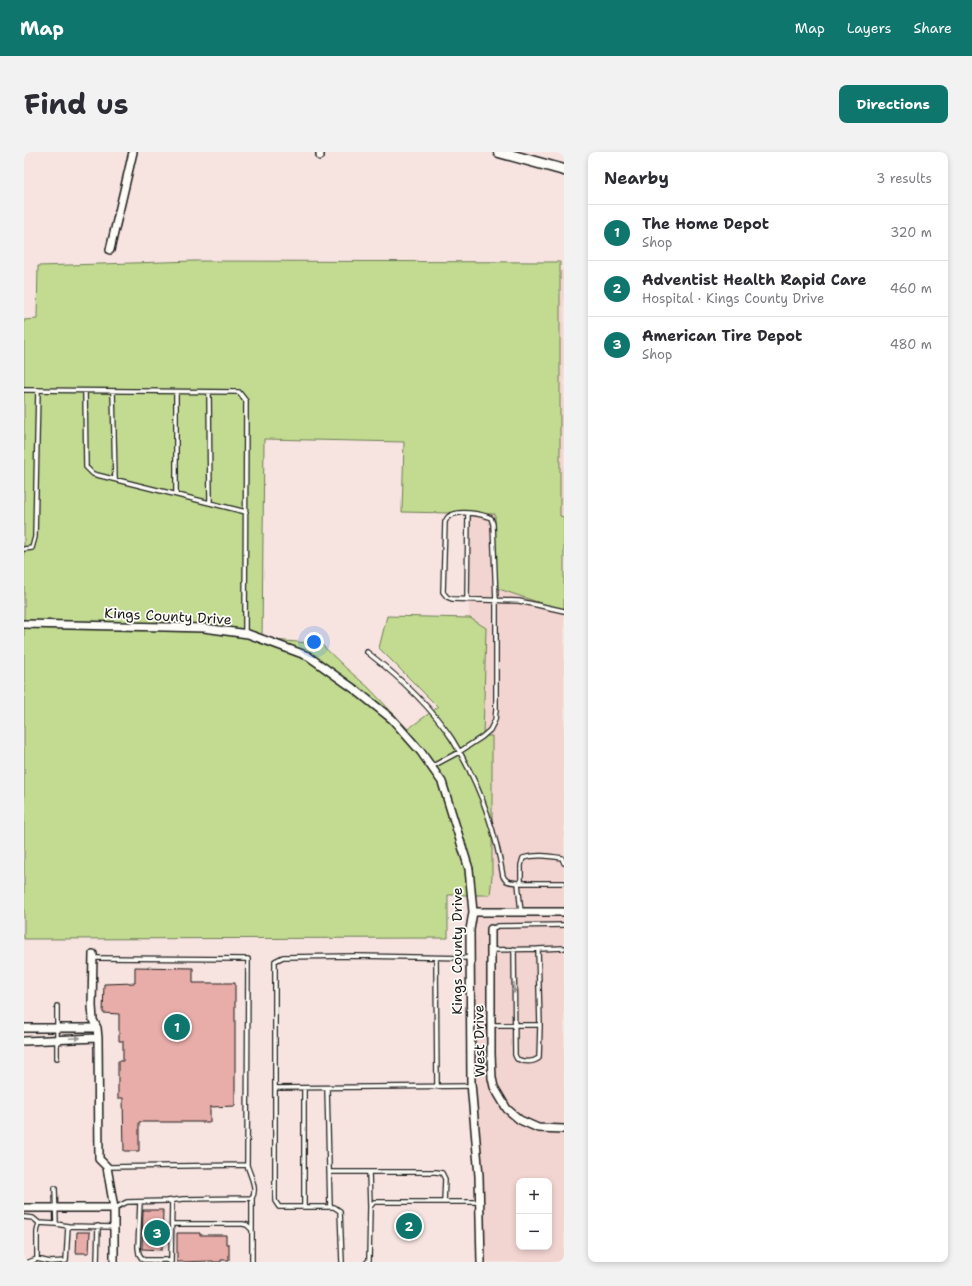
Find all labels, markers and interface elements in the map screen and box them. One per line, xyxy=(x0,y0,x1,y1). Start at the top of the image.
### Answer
text: Map xyxy=(20,16,64,41)
text: Map xyxy=(795,19,825,37)
text: Layers xyxy=(847,19,891,37)
text: Share xyxy=(913,19,952,37)
text: Find us xyxy=(24,85,129,123)
button: Directions xyxy=(839,85,948,123)
text: Nearby xyxy=(604,167,669,189)
text: 3 results xyxy=(876,170,932,187)
text: The Home Depot xyxy=(642,214,769,234)
text: 1 xyxy=(614,224,620,241)
text: 320 m xyxy=(890,224,932,241)
text: Shop xyxy=(642,234,672,251)
text: Adventist Health Rapid Care xyxy=(642,270,866,290)
text: 2 xyxy=(612,280,622,297)
text: 460 m xyxy=(890,280,932,297)
text: Hospital · Kings County Drive xyxy=(642,290,824,307)
text: American Tire Depot xyxy=(642,326,802,346)
text: 3 xyxy=(612,336,622,353)
text: 480 m xyxy=(890,336,932,353)
text: Shop xyxy=(642,346,672,363)
street label: Kings County Drive xyxy=(104,604,232,628)
your location xyxy=(304,632,324,652)
street label: Kings County Drive xyxy=(448,887,466,1015)
one-way arrow xyxy=(511,982,517,995)
street label: West Drive xyxy=(469,1005,489,1077)
pin: 1 xyxy=(164,1012,190,1042)
one-way arrow xyxy=(69,1035,82,1041)
map controls xyxy=(516,1178,552,1250)
button: + xyxy=(516,1178,552,1214)
pin: 2 xyxy=(396,1211,422,1241)
button: − xyxy=(516,1214,552,1250)
pin: 3 xyxy=(144,1218,170,1248)

